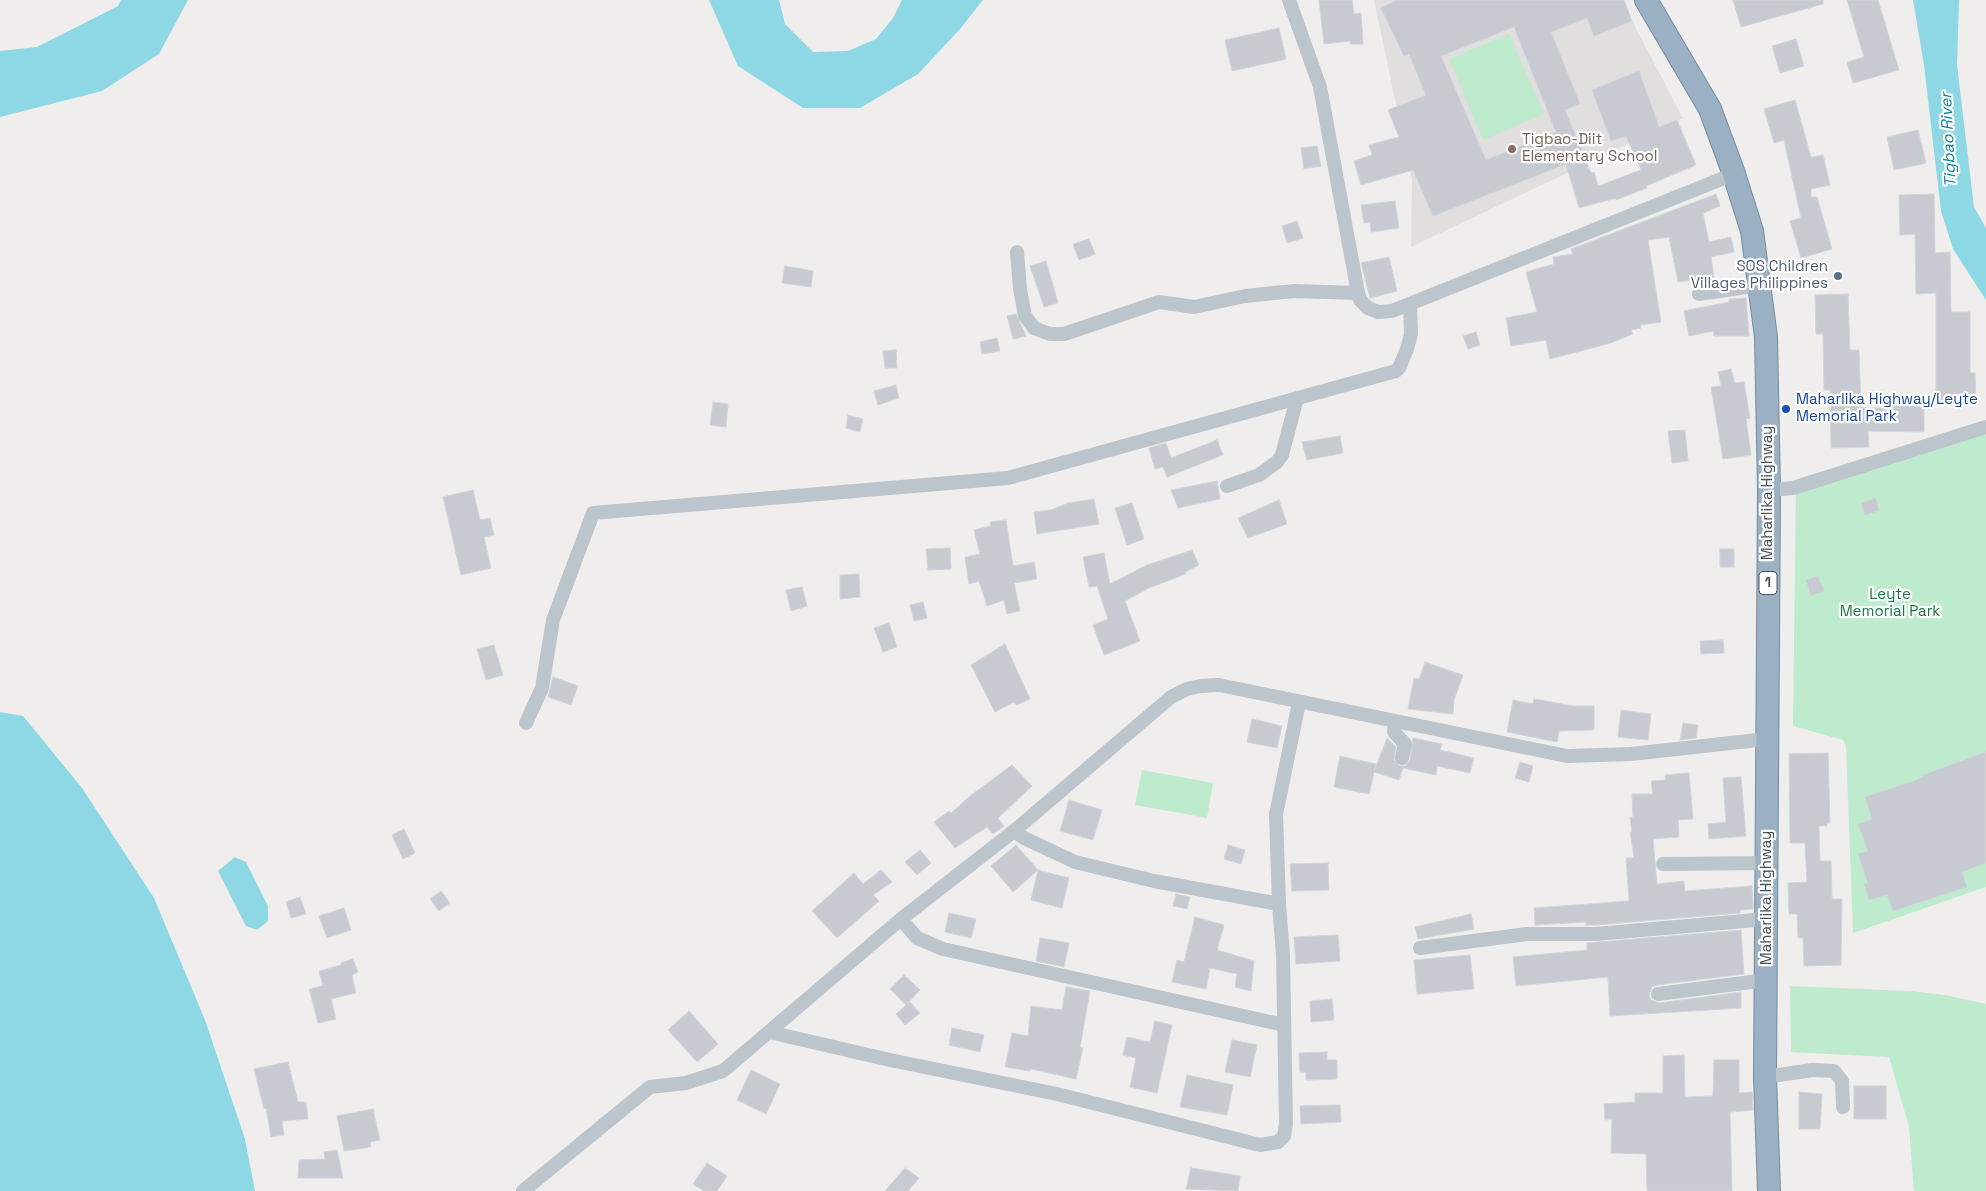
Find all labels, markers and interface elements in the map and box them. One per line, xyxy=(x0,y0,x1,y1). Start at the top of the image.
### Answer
water label: Tigbao River xyxy=(1937,92,1961,188)
place label: Tigbao-Diit Elementary School xyxy=(1522,131,1658,166)
marker: Tigbao-Diit Elementary School xyxy=(1506,143,1518,155)
place label: SOS Children Villages Philippines xyxy=(1691,258,1828,293)
marker: SOS Children Villages Philippines xyxy=(1832,270,1844,282)
place label: Maharlika Highway/Leyte Memorial Park xyxy=(1796,391,1978,426)
marker: Maharlika Highway/Leyte Memorial Park xyxy=(1780,403,1792,415)
street label: Maharlika Highway xyxy=(1759,426,1777,560)
road number: 1 xyxy=(1759,572,1777,594)
park label: Leyte Memorial Park xyxy=(1840,586,1940,621)
street label: Maharlika Highway xyxy=(1758,831,1776,965)

